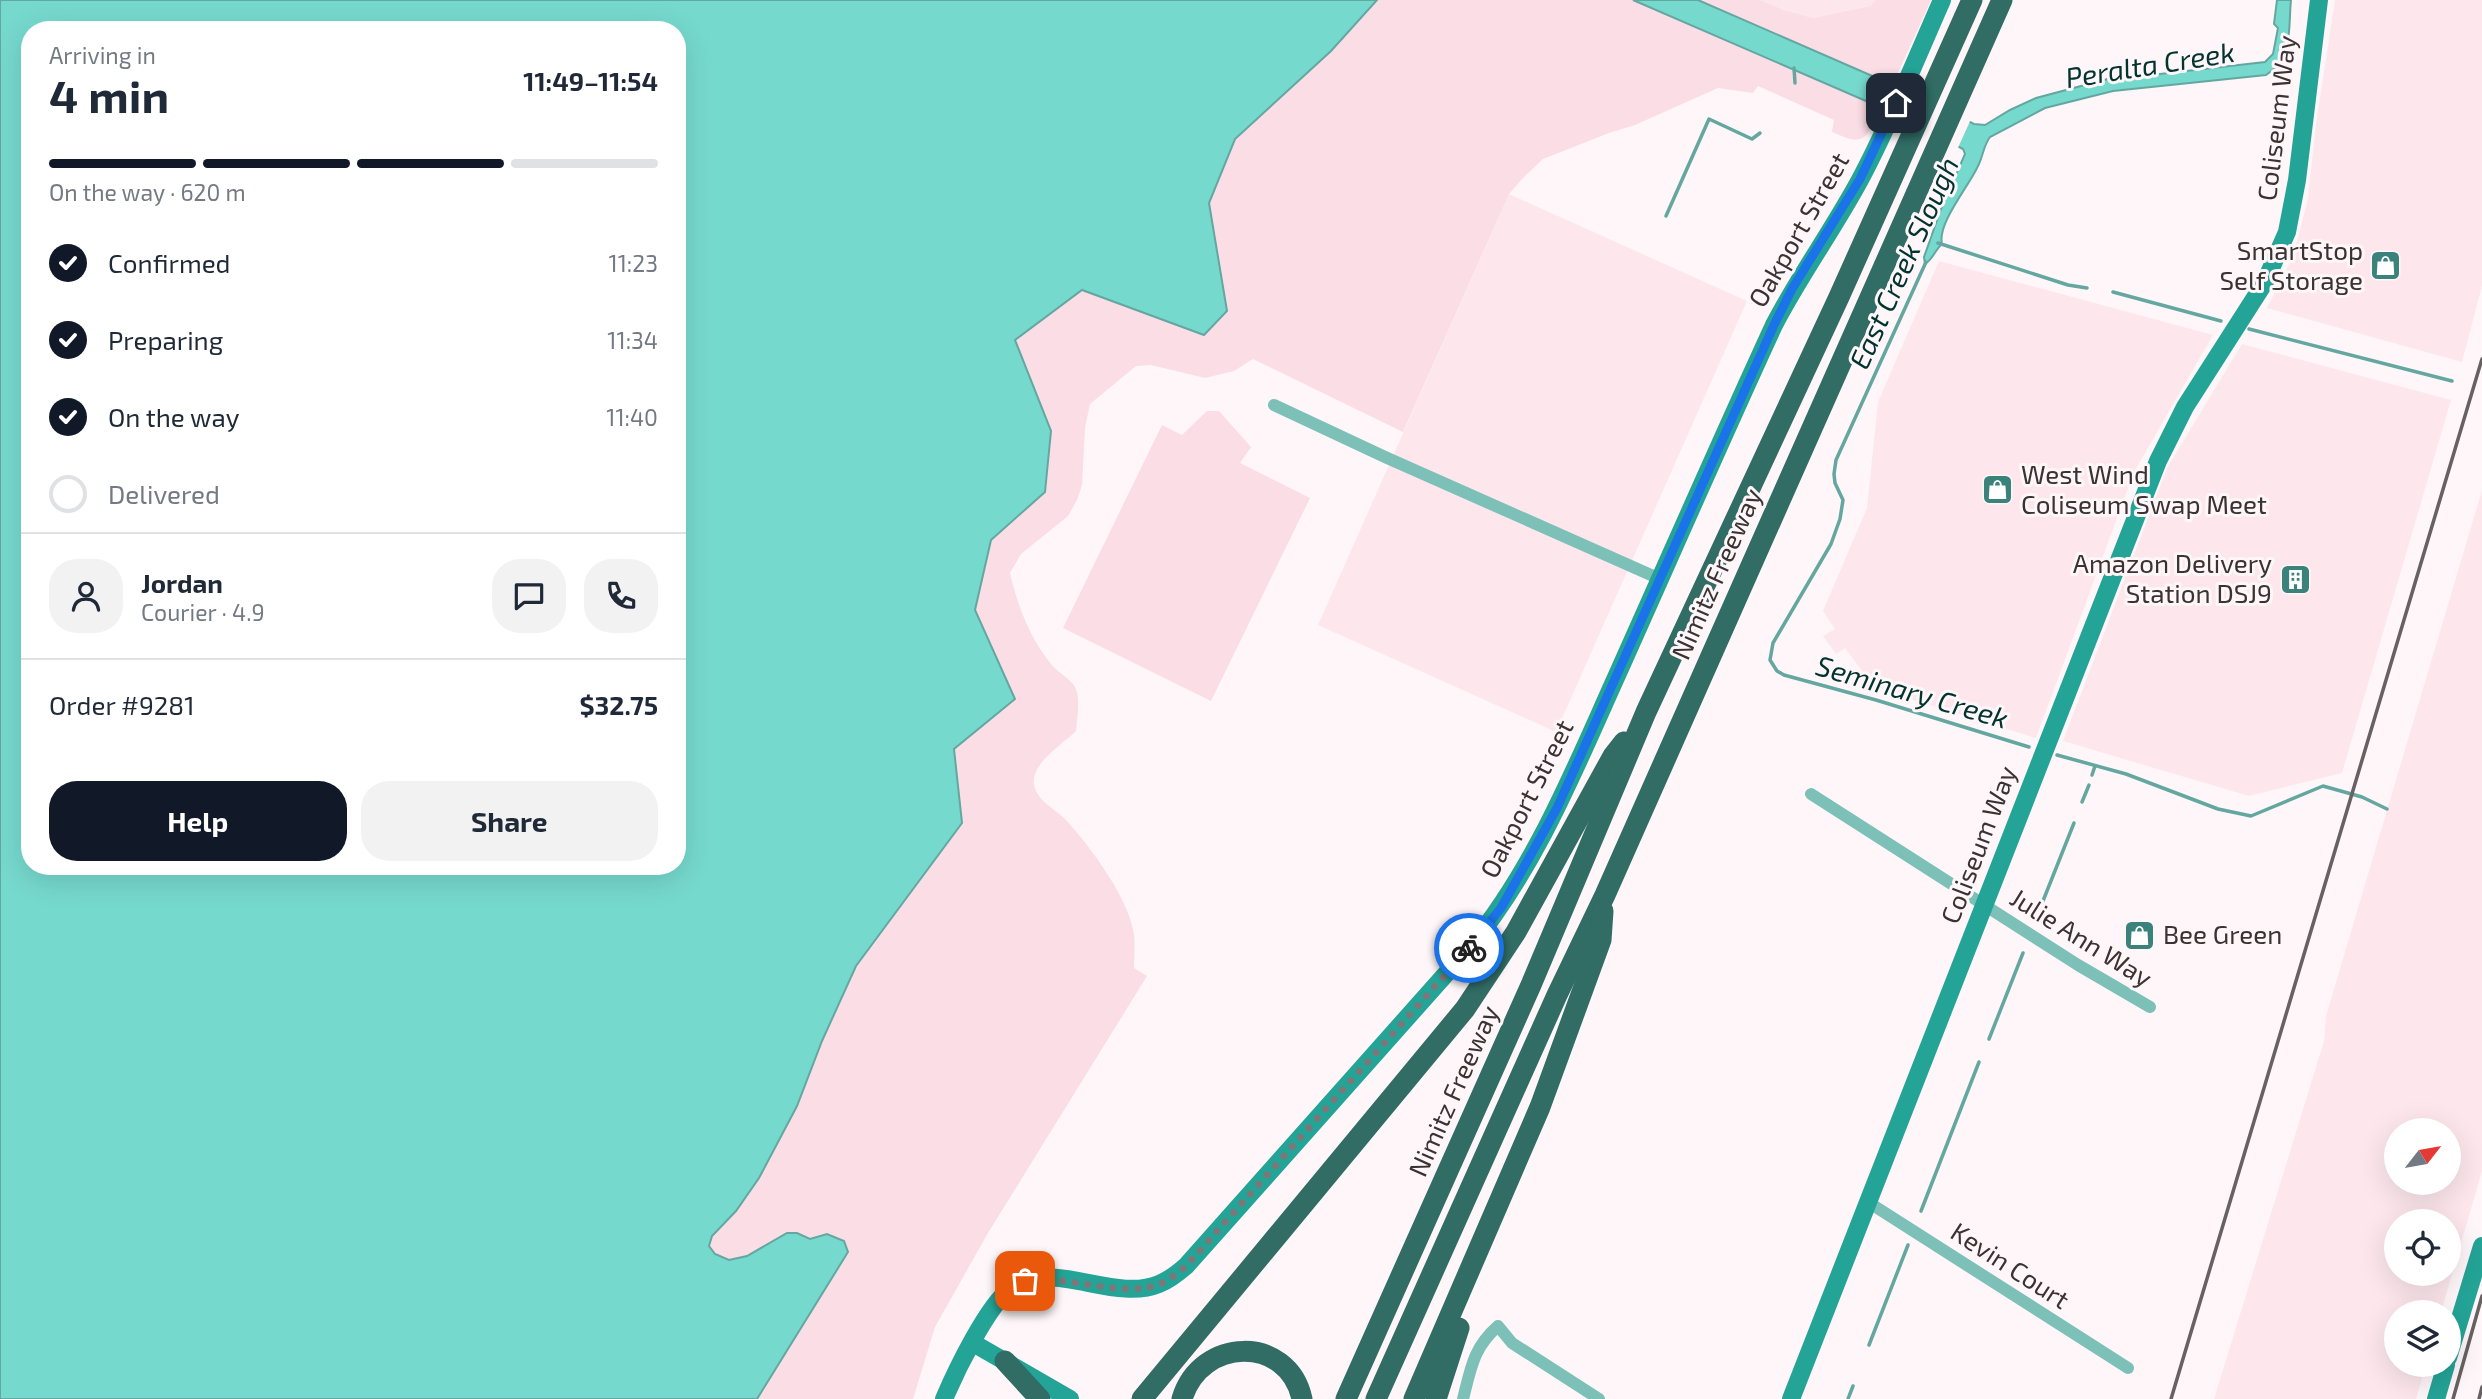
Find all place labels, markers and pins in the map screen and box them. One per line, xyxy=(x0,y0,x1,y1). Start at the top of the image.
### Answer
pin xyxy=(1866,73,1926,133)
place label: SmartStop Self Storage xyxy=(2219,234,2363,295)
shop icon: SmartStop Self Storage xyxy=(2369,249,2403,283)
place label: West Wind Coliseum Swap Meet xyxy=(2021,458,2267,519)
shop icon: West Wind Coliseum Swap Meet xyxy=(1981,473,2015,507)
place label: Amazon Delivery Station DSJ9 xyxy=(2073,547,2272,608)
building icon: Amazon Delivery Station DSJ9 xyxy=(2278,562,2312,596)
shop icon: Bee Green xyxy=(2123,918,2157,952)
place label: Bee Green xyxy=(2163,918,2282,949)
pin xyxy=(995,1251,1055,1311)

